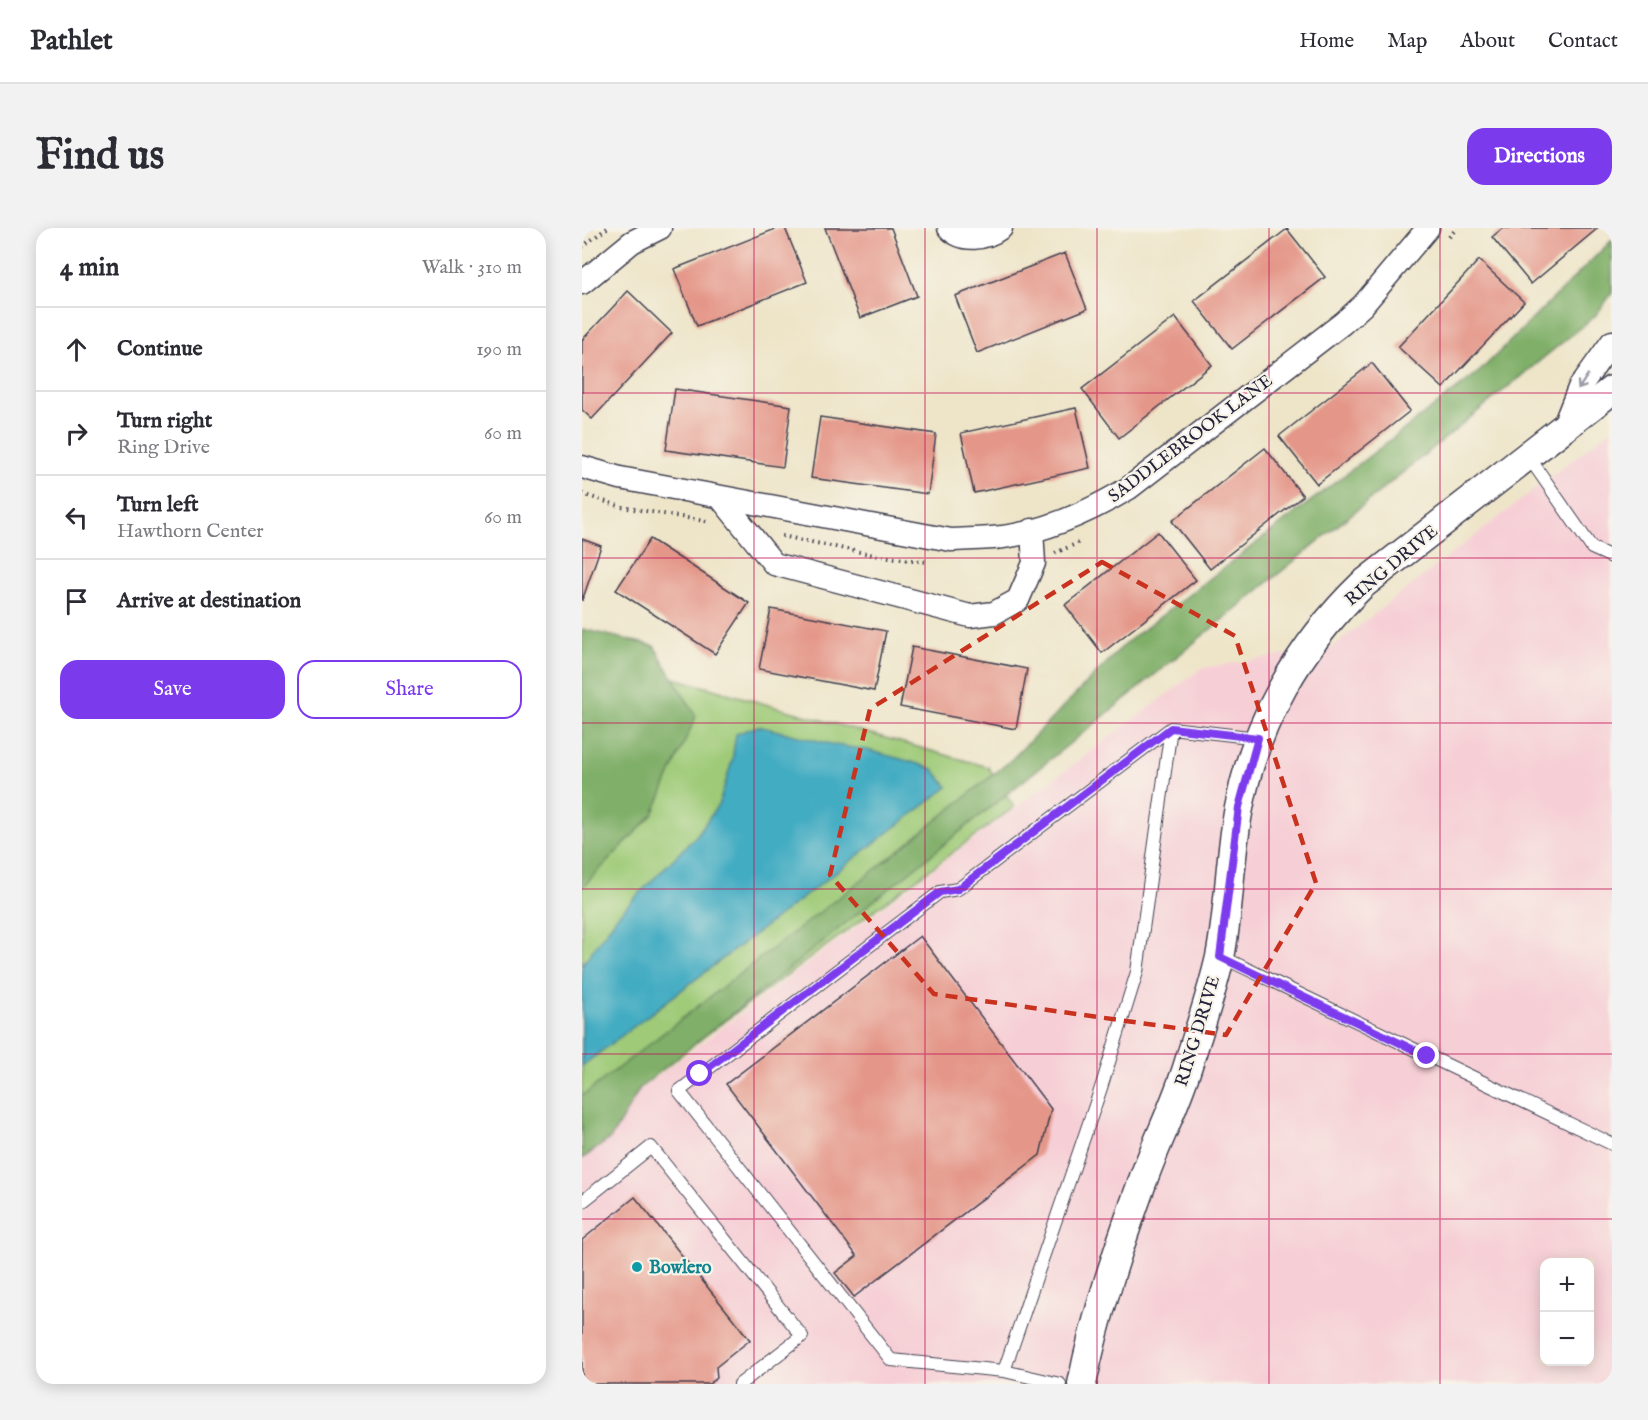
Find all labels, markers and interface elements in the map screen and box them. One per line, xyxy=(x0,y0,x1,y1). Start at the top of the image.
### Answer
text: Pathlet xyxy=(30,24,113,59)
text: Home xyxy=(1299,28,1354,55)
text: Map xyxy=(1387,28,1427,55)
text: About xyxy=(1460,28,1515,55)
text: Contact xyxy=(1548,28,1618,55)
button: Directions xyxy=(1467,128,1612,185)
text: Find us xyxy=(36,130,164,183)
text: 4 min xyxy=(60,251,119,284)
text: Walk · 310 m xyxy=(422,255,522,280)
icon: ahead xyxy=(60,333,93,366)
text: Continue xyxy=(117,335,203,363)
text: 190 m xyxy=(476,337,522,362)
street label: SADDLEBROOK LANE xyxy=(1104,370,1278,509)
one-way arrow xyxy=(1577,374,1590,391)
text: Turn right xyxy=(117,407,212,435)
icon: right xyxy=(60,417,93,450)
text: 60 m xyxy=(484,421,522,446)
text: Ring Drive xyxy=(117,435,210,460)
text: Turn left xyxy=(117,491,199,519)
icon: left xyxy=(60,501,93,534)
text: 60 m xyxy=(484,505,522,530)
text: Hawthorn Center xyxy=(117,519,264,544)
street label: RING DRIVE xyxy=(1341,520,1443,612)
icon: arrive xyxy=(60,585,93,618)
text: Arrive at destination xyxy=(117,587,301,615)
button: Save xyxy=(60,660,285,719)
button: Share xyxy=(297,660,522,719)
street label: RING DRIVE xyxy=(1171,973,1226,1090)
route end xyxy=(1413,1042,1439,1068)
route start xyxy=(686,1060,712,1086)
place label: Bowlero xyxy=(649,1257,712,1280)
map controls xyxy=(1540,1258,1594,1366)
button: + xyxy=(1540,1258,1594,1312)
marker: Bowlero xyxy=(630,1260,644,1274)
button: − xyxy=(1540,1312,1594,1366)

